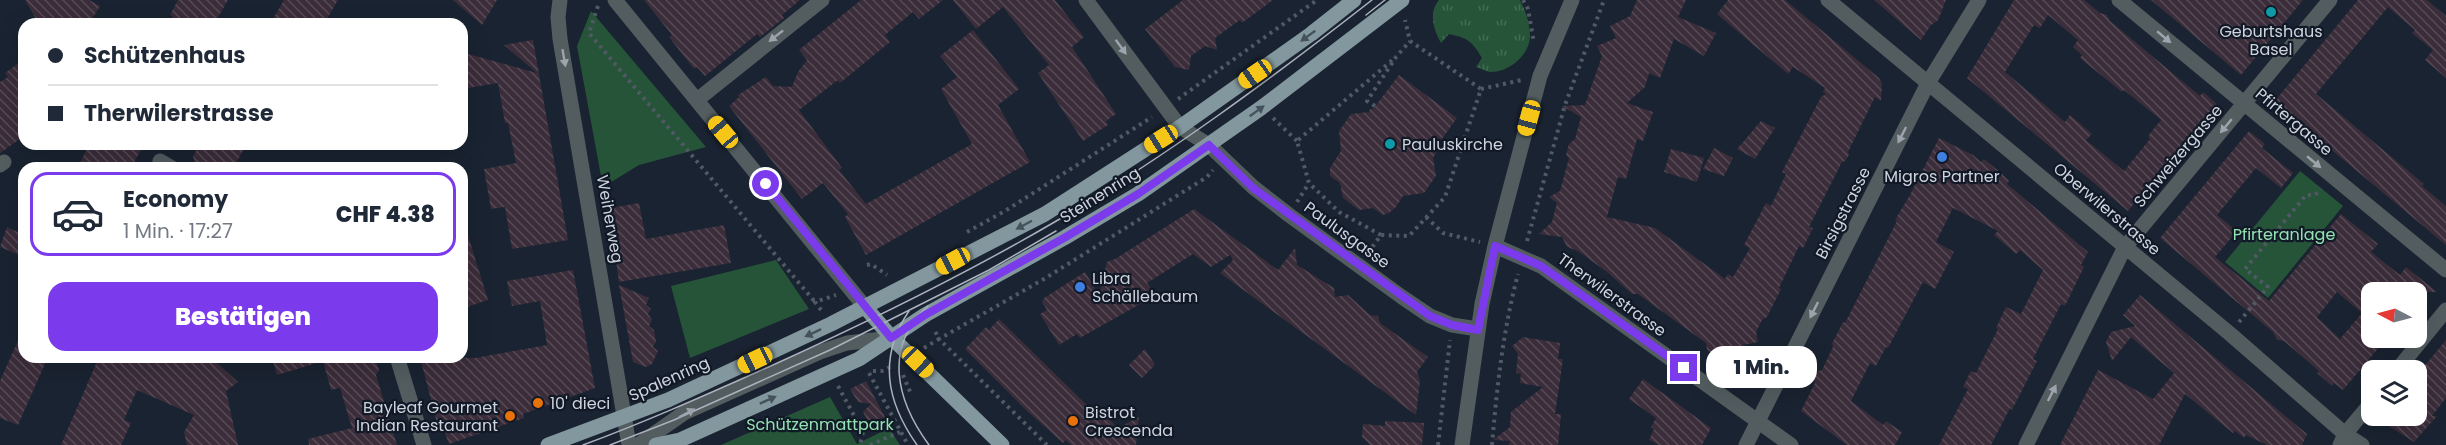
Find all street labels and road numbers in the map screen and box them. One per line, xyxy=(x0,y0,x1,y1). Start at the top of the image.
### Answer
street label: Pfirtergasse xyxy=(2250,83,2338,161)
street label: Schweizergasse xyxy=(2128,100,2228,212)
street label: Oberwilerstrasse xyxy=(2048,157,2166,261)
street label: Steinenring xyxy=(1056,161,1144,229)
street label: Birsigstrasse xyxy=(1810,163,1876,263)
street label: Weiherweg xyxy=(591,173,629,265)
street label: Paulusgasse xyxy=(1299,196,1395,274)
street label: Therwilerstrasse xyxy=(1553,248,1671,342)
street label: Spalenring xyxy=(625,351,713,407)

